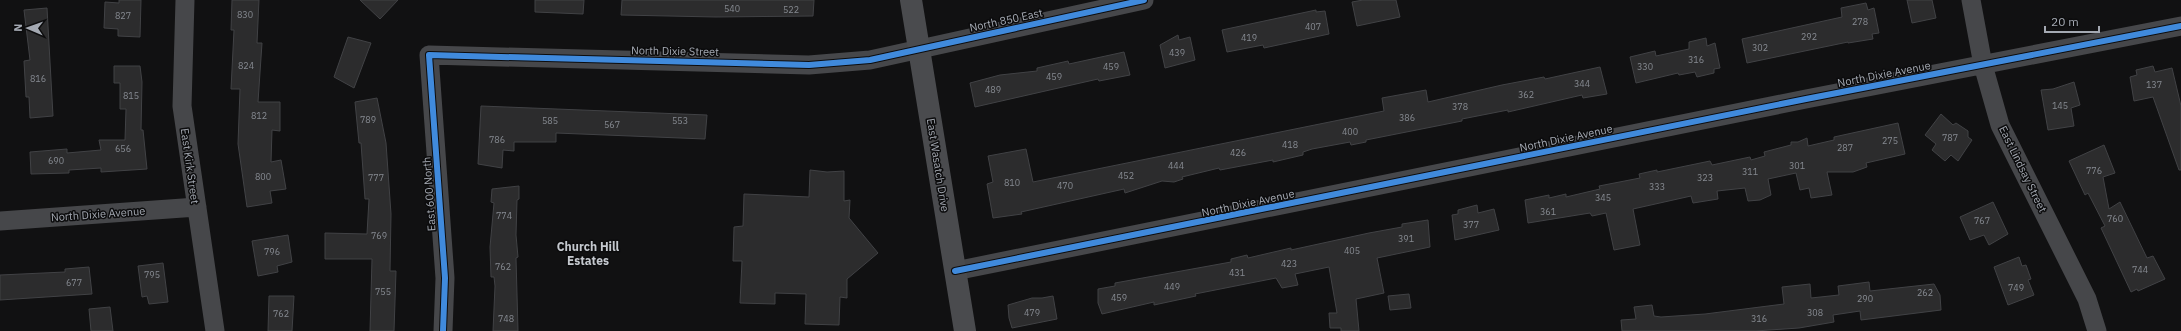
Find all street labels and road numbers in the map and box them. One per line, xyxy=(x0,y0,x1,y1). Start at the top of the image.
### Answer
street label: North 850 East xyxy=(968,5,1044,35)
street label: North Dixie Street xyxy=(631,43,719,59)
street label: North Dixie Avenue xyxy=(1836,58,1932,90)
street label: East Wasatch Drive xyxy=(924,117,952,213)
street label: North Dixie Avenue xyxy=(1518,121,1614,155)
street label: East Lindsay Street xyxy=(1996,124,2050,215)
street label: East Kirk Street xyxy=(178,127,202,205)
street label: East 600 North xyxy=(419,156,439,232)
street label: North Dixie Avenue xyxy=(1200,186,1296,220)
street label: North Dixie Avenue xyxy=(50,204,146,224)

